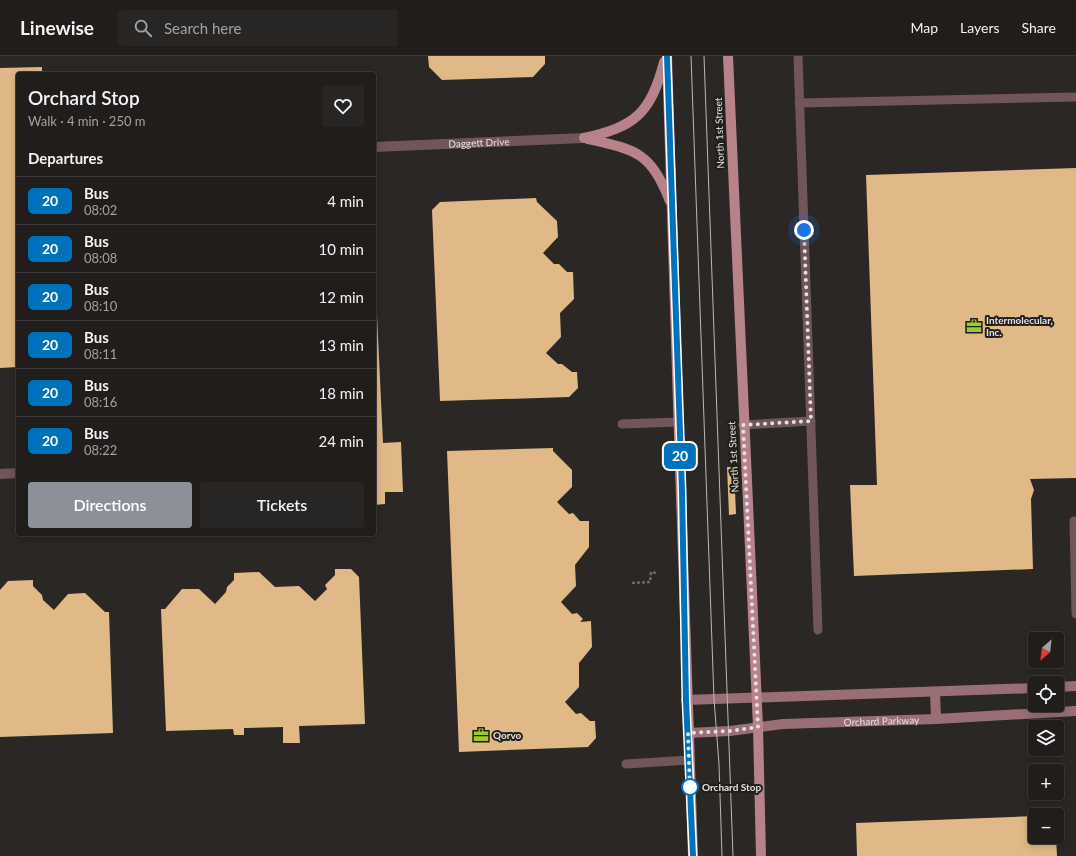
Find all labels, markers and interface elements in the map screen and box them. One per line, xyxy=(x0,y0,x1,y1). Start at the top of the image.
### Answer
search box xyxy=(118,10,398,46)
text: Linewise xyxy=(20,16,94,39)
icon: search xyxy=(132,17,154,39)
text: Search here xyxy=(164,19,241,37)
text: Map xyxy=(910,19,938,36)
text: Layers xyxy=(960,19,1000,36)
text: Share xyxy=(1022,19,1056,36)
button: heart xyxy=(322,85,364,127)
text: Orchard Stop xyxy=(28,86,140,109)
street label: North 1st Street xyxy=(712,97,726,169)
text: Walk · 4 min · 250 m xyxy=(28,113,146,129)
street label: Daggett Drive xyxy=(448,135,510,150)
text: Departures xyxy=(28,149,103,167)
text: Bus xyxy=(84,184,109,202)
text: 20 xyxy=(42,192,58,209)
text: 4 min xyxy=(327,192,364,210)
text: 08:02 xyxy=(84,202,117,218)
your location xyxy=(794,220,814,240)
text: Bus xyxy=(84,232,109,250)
text: 20 xyxy=(42,240,58,257)
text: 10 min xyxy=(318,240,364,258)
text: 08:08 xyxy=(84,250,117,266)
text: Bus xyxy=(84,280,109,298)
text: 20 xyxy=(42,288,58,305)
text: 12 min xyxy=(318,288,364,306)
text: 08:10 xyxy=(84,298,117,314)
place label: Intermolecular, Inc. xyxy=(986,314,1053,338)
office icon: Intermolecular, Inc. xyxy=(965,317,983,335)
text: Bus xyxy=(84,328,109,346)
text: 20 xyxy=(42,336,58,353)
text: 13 min xyxy=(318,336,364,354)
text: 08:11 xyxy=(84,346,117,362)
text: Bus xyxy=(84,376,109,394)
text: 20 xyxy=(42,384,58,401)
text: 18 min xyxy=(318,384,364,402)
text: 08:16 xyxy=(84,394,117,410)
street label: North 1st Street xyxy=(725,421,741,493)
text: Bus xyxy=(84,424,109,442)
text: 20 xyxy=(42,432,58,449)
text: 24 min xyxy=(318,432,364,450)
text: 08:22 xyxy=(84,442,117,458)
line badge: 20 xyxy=(662,443,698,469)
text: 20 xyxy=(672,447,688,464)
button: Directions xyxy=(28,482,192,528)
button: Tickets xyxy=(200,482,364,528)
north arrow xyxy=(1028,632,1064,668)
map controls xyxy=(1028,632,1064,844)
button: locate xyxy=(1028,676,1064,712)
street label: Orchard Parkway xyxy=(843,714,920,728)
button: layers xyxy=(1028,720,1064,756)
office icon: Qorvo xyxy=(472,726,490,744)
place label: Qorvo xyxy=(493,729,522,741)
button: + xyxy=(1028,764,1064,800)
marker: Orchard Stop xyxy=(681,778,699,796)
place label: Orchard Stop xyxy=(702,781,762,793)
button: − xyxy=(1028,808,1064,844)

